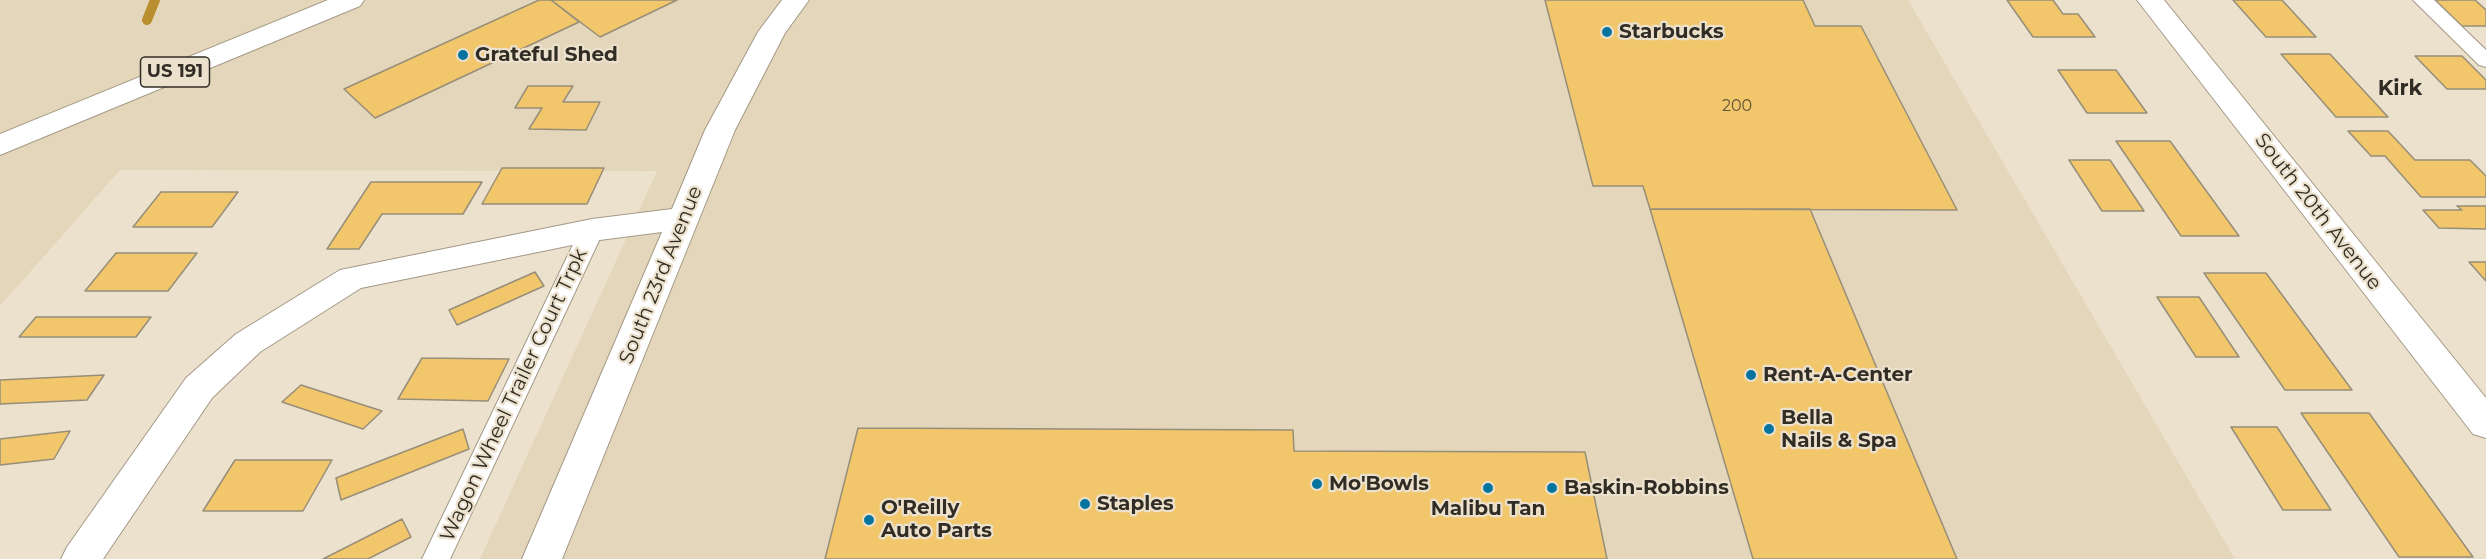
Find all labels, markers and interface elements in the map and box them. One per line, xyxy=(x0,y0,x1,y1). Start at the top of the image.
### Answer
place label: Starbucks xyxy=(1619,20,1724,44)
marker: Starbucks xyxy=(1600,25,1614,39)
place label: Grateful Shed xyxy=(475,43,618,67)
marker: Grateful Shed xyxy=(456,48,470,62)
road number: US 191 xyxy=(140,57,210,87)
district label: Kirk xyxy=(2378,76,2422,102)
house number: 200 xyxy=(1722,96,1752,116)
street label: South 20th Avenue xyxy=(2249,129,2387,295)
street label: South 23rd Avenue xyxy=(614,182,708,368)
street label: Wagon Wheel Trailer Court Trpk xyxy=(435,245,593,545)
place label: Rent-A-Center xyxy=(1763,363,1913,387)
marker: Rent-A-Center xyxy=(1744,368,1758,382)
place label: Bella Nails & Spa xyxy=(1781,406,1897,453)
marker: Bella Nails & Spa xyxy=(1762,422,1776,436)
place label: Mo'Bowls xyxy=(1329,472,1429,496)
place label: Baskin-Robbins xyxy=(1564,476,1729,500)
marker: Mo'Bowls xyxy=(1310,477,1324,491)
marker: Malibu Tan xyxy=(1481,481,1495,495)
marker: Baskin-Robbins xyxy=(1545,481,1559,495)
place label: Staples xyxy=(1097,492,1173,516)
place label: O'Reilly Auto Parts xyxy=(881,496,992,543)
marker: Staples xyxy=(1078,497,1092,511)
place label: Malibu Tan xyxy=(1431,497,1545,521)
marker: O'Reilly Auto Parts xyxy=(862,513,876,527)

